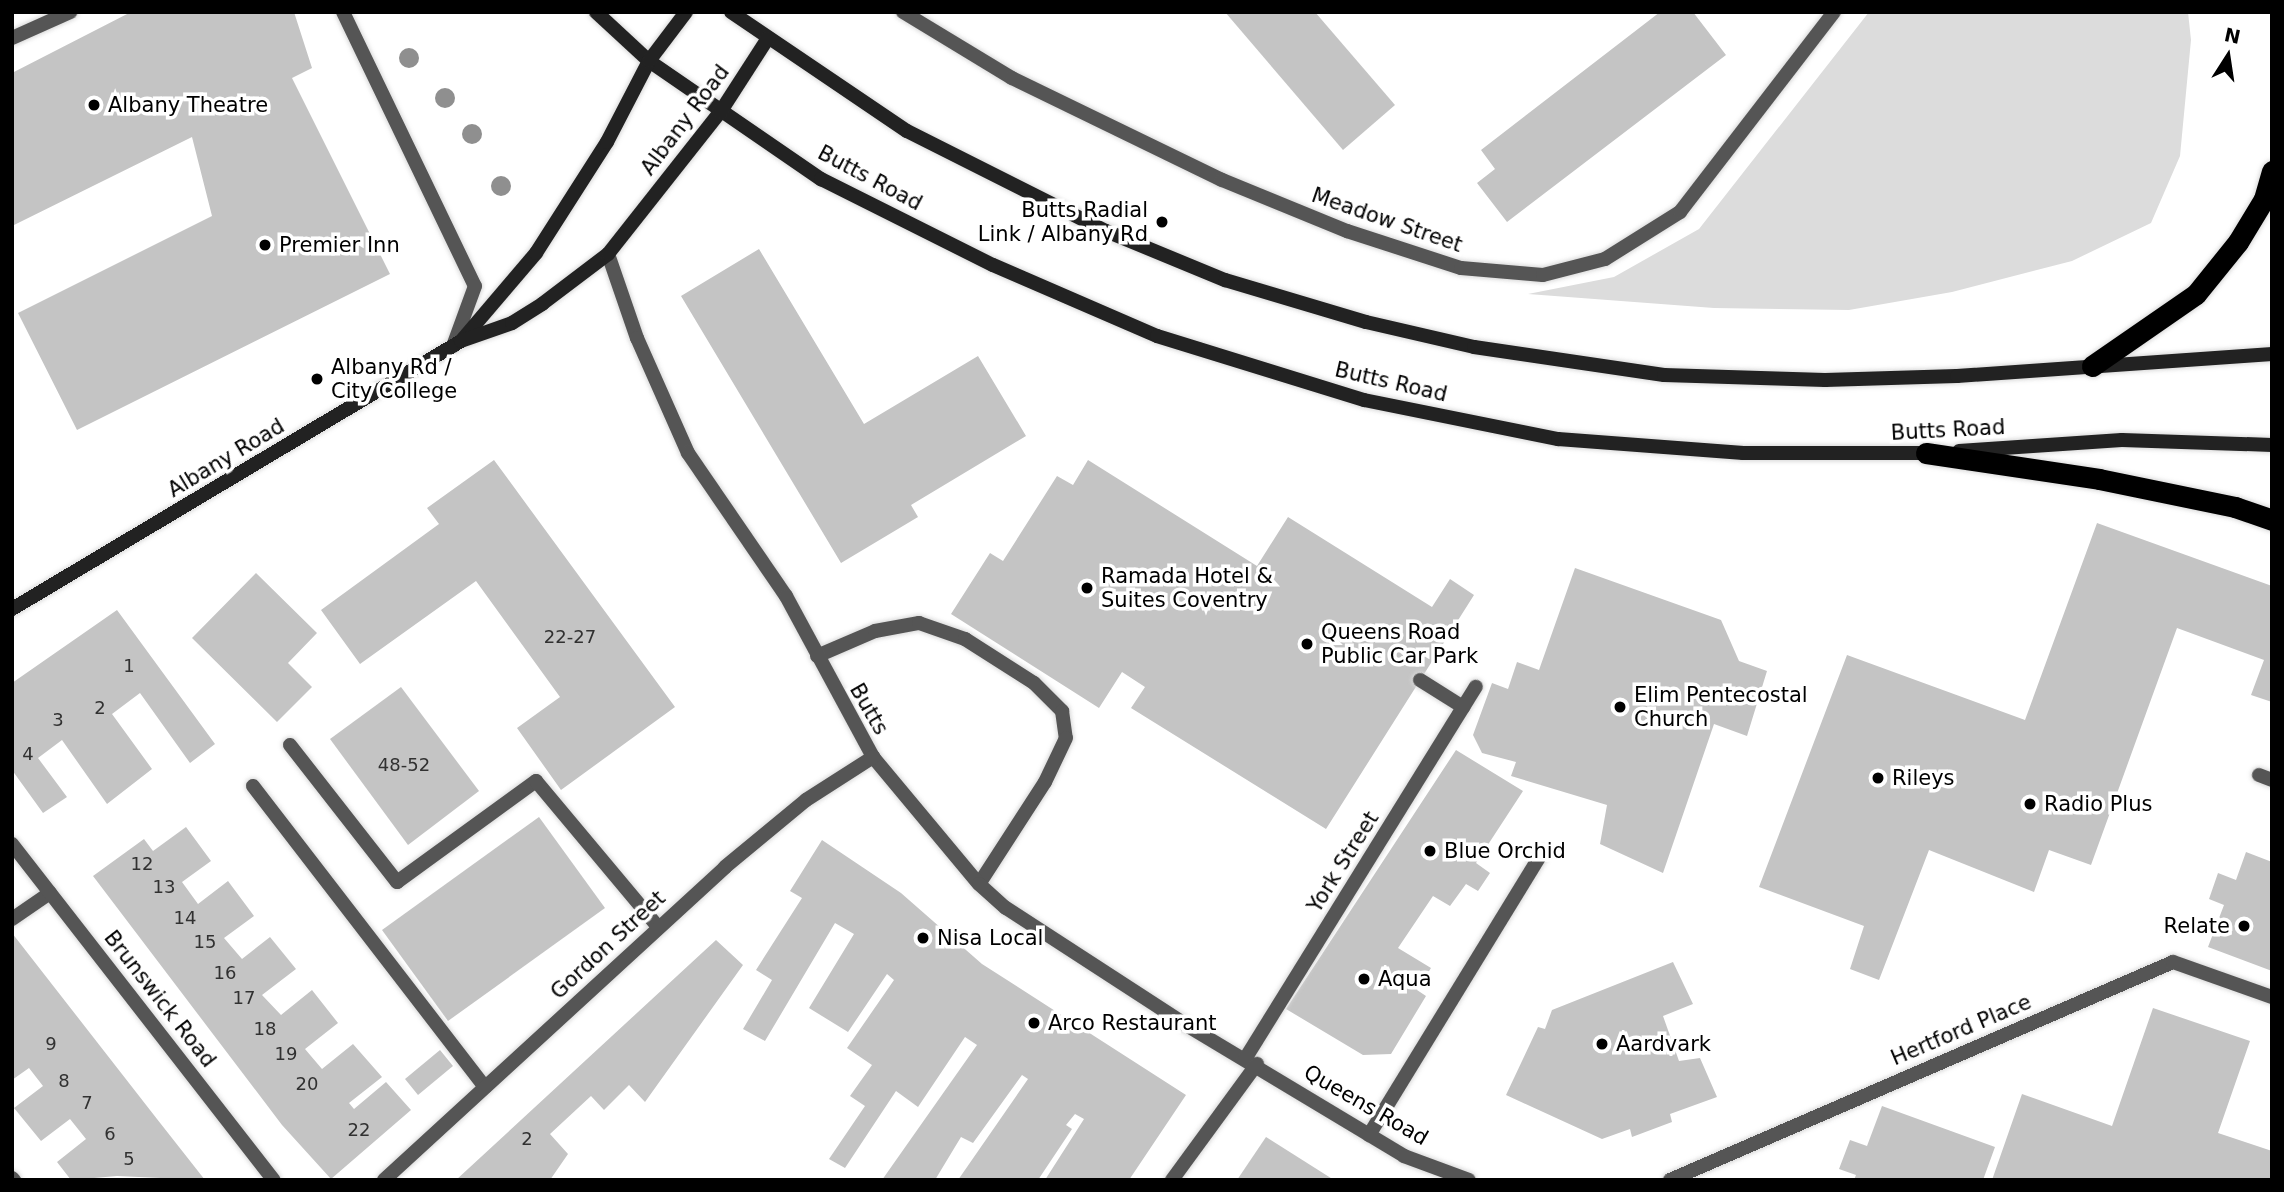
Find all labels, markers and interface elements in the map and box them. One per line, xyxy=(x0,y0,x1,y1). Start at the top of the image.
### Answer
north arrow xyxy=(2193,21,2263,91)
text: N xyxy=(2222,23,2242,48)
street label: Albany Road xyxy=(635,60,735,180)
place label: Albany Theatre xyxy=(108,92,268,118)
marker: Albany Theatre xyxy=(86,97,102,113)
street label: Butts Road xyxy=(814,140,926,216)
street label: Meadow Street xyxy=(1308,182,1466,258)
place label: Butts Radial Link / Albany Rd xyxy=(978,197,1148,247)
marker: Butts Radial Link / Albany Rd xyxy=(1154,214,1170,230)
place label: Premier Inn xyxy=(279,232,400,258)
marker: Premier Inn xyxy=(257,237,273,253)
place label: Albany Rd / City College xyxy=(331,354,457,404)
street label: Butts Road xyxy=(1332,357,1450,407)
marker: Albany Rd / City College xyxy=(309,371,325,387)
street label: Albany Road xyxy=(163,413,289,503)
street label: Butts Road xyxy=(1890,414,2006,446)
place label: Ramada Hotel & Suites Coventry xyxy=(1101,563,1273,613)
marker: Ramada Hotel & Suites Coventry xyxy=(1079,580,1095,596)
place label: Queens Road Public Car Park xyxy=(1321,619,1478,669)
house number: 22-27 xyxy=(544,626,596,648)
marker: Queens Road Public Car Park xyxy=(1299,636,1315,652)
house number: 1 xyxy=(123,655,135,677)
street label: Butts xyxy=(844,679,894,739)
place label: Elim Pentecostal Church xyxy=(1634,682,1808,732)
house number: 2 xyxy=(94,697,106,719)
marker: Elim Pentecostal Church xyxy=(1612,699,1628,715)
house number: 3 xyxy=(52,709,64,731)
house number: 4 xyxy=(22,743,34,765)
house number: 48-52 xyxy=(378,754,430,776)
place label: Rileys xyxy=(1892,765,1955,791)
marker: Rileys xyxy=(1870,770,1886,786)
place label: Radio Plus xyxy=(2044,791,2152,817)
marker: Radio Plus xyxy=(2022,796,2038,812)
street label: York Street xyxy=(1302,807,1384,917)
place label: Blue Orchid xyxy=(1444,838,1566,864)
marker: Blue Orchid xyxy=(1422,843,1438,859)
house number: 12 xyxy=(131,853,153,875)
house number: 13 xyxy=(153,876,175,898)
street label: Gordon Street xyxy=(546,886,670,1004)
house number: 14 xyxy=(174,907,196,929)
place label: Relate xyxy=(2164,913,2230,939)
marker: Relate xyxy=(2236,918,2252,934)
place label: Nisa Local xyxy=(937,925,1043,951)
street label: Brunswick Road xyxy=(99,926,221,1072)
marker: Nisa Local xyxy=(915,930,931,946)
house number: 15 xyxy=(194,931,216,953)
house number: 16 xyxy=(214,962,236,984)
place label: Aqua xyxy=(1378,966,1432,992)
marker: Aqua xyxy=(1356,971,1372,987)
house number: 17 xyxy=(233,987,255,1009)
street label: Hertford Place xyxy=(1887,989,2035,1071)
place label: Arco Restaurant xyxy=(1048,1010,1217,1036)
marker: Arco Restaurant xyxy=(1026,1015,1042,1031)
house number: 18 xyxy=(254,1018,276,1040)
place label: Aardvark xyxy=(1616,1031,1711,1057)
house number: 9 xyxy=(45,1033,57,1055)
marker: Aardvark xyxy=(1594,1036,1610,1052)
house number: 19 xyxy=(275,1043,297,1065)
street label: Queens Road xyxy=(1299,1059,1433,1151)
house number: 8 xyxy=(58,1070,70,1092)
house number: 20 xyxy=(296,1073,318,1095)
house number: 7 xyxy=(81,1092,93,1114)
house number: 22 xyxy=(348,1119,370,1141)
house number: 6 xyxy=(104,1123,116,1145)
house number: 2 xyxy=(521,1128,533,1150)
house number: 5 xyxy=(123,1148,135,1170)

